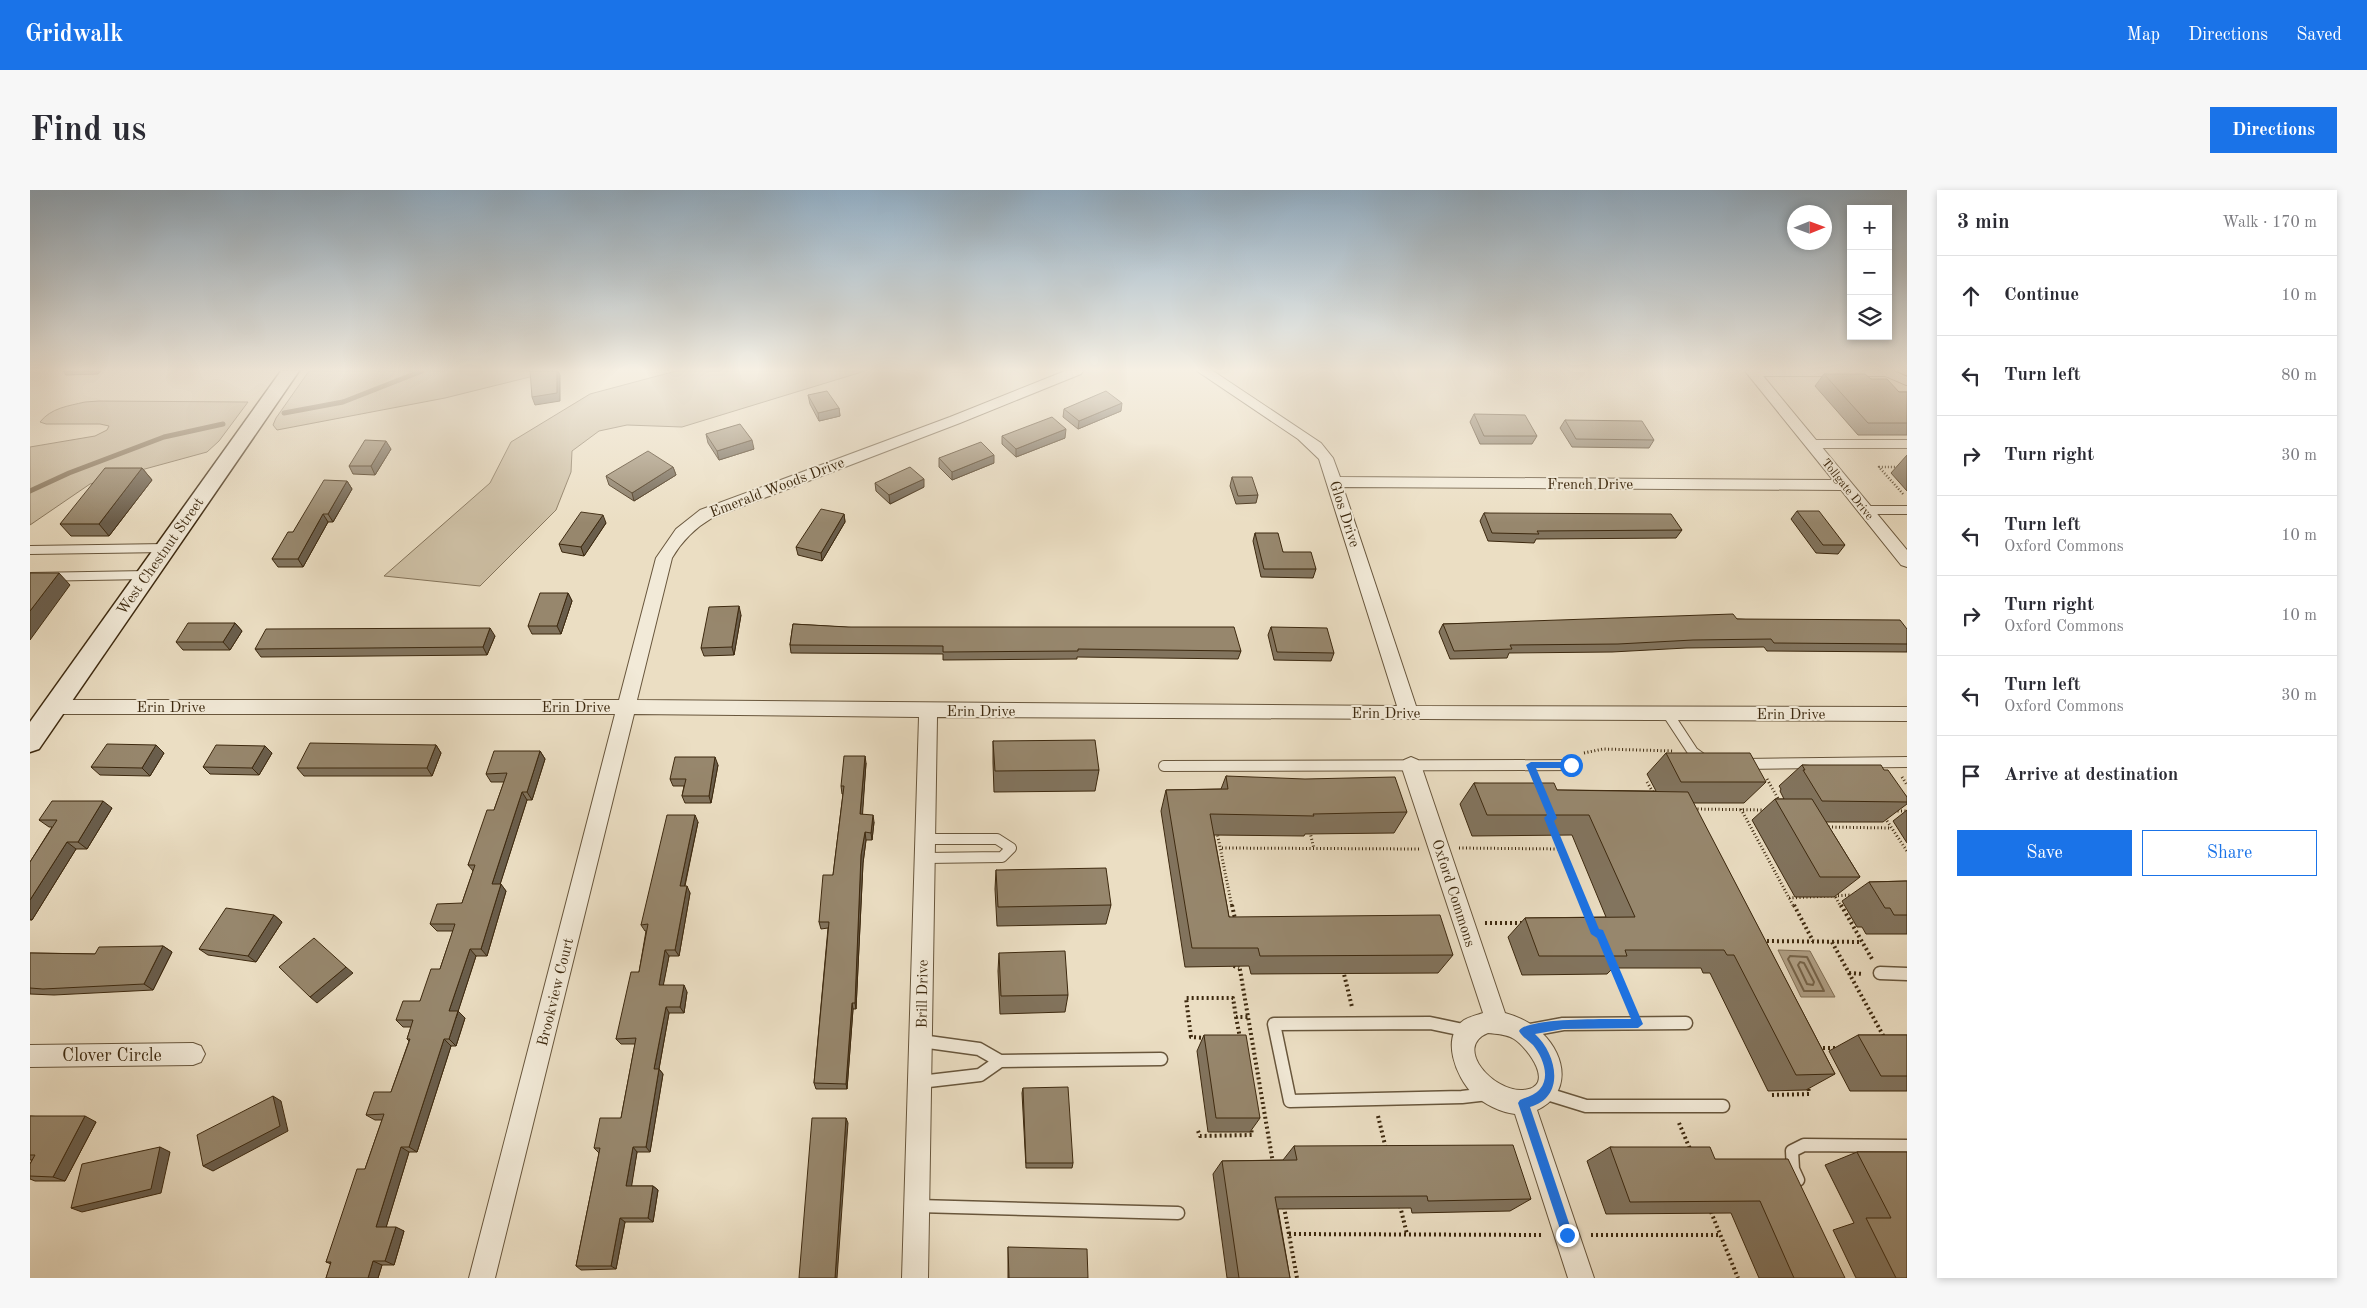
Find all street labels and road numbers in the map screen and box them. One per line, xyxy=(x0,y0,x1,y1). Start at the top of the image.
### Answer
street label: Emerald Woods Drive xyxy=(708,456,847,521)
street label: Tollgate Drive xyxy=(1819,457,1876,523)
street label: French Drive xyxy=(1547,478,1633,493)
street label: Glos Drive xyxy=(1326,479,1361,550)
street label: West Chestnut Street xyxy=(115,495,207,618)
street label: Erin Drive xyxy=(137,701,206,716)
street label: Erin Drive xyxy=(542,701,611,716)
street label: Erin Drive xyxy=(947,705,1016,720)
street label: Erin Drive xyxy=(1352,707,1421,722)
street label: Erin Drive xyxy=(1757,708,1826,723)
street label: Oxford Commons xyxy=(1428,838,1477,949)
street label: Brookview Court xyxy=(536,937,577,1048)
street label: Brill Drive xyxy=(915,959,932,1029)
street label: Clover Circle xyxy=(62,1047,162,1065)

